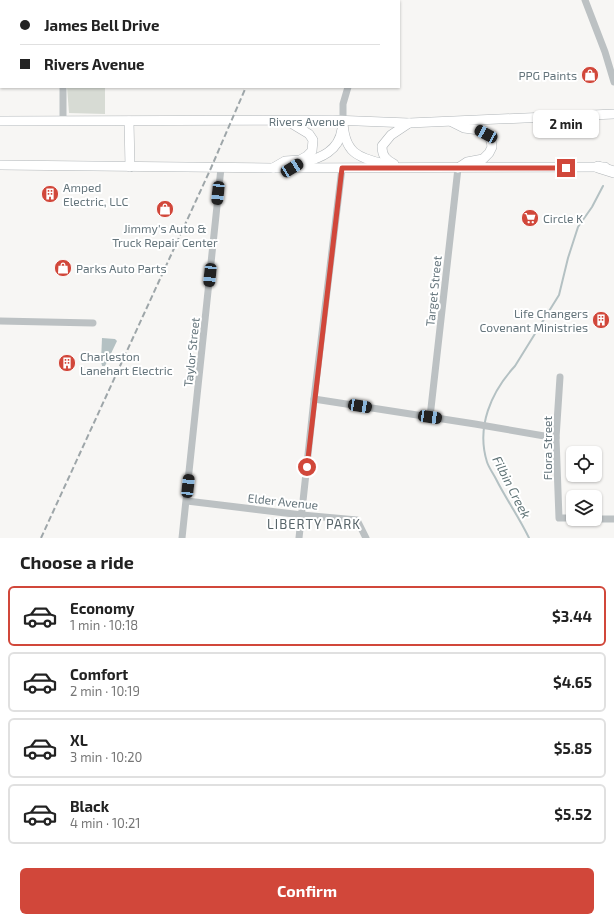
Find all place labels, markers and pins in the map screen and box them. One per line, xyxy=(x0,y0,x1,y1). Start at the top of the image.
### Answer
shop icon: PPG Paints xyxy=(580,65,600,85)
place label: PPG Paints xyxy=(518,68,577,82)
place label: Amped Electric, LLC xyxy=(63,180,128,208)
building icon: Amped Electric, LLC xyxy=(40,184,60,204)
shop icon: Jimmy's Auto & Truck Repair Center xyxy=(155,199,175,219)
supermarket icon: Circle K xyxy=(520,208,540,228)
place label: Circle K xyxy=(543,211,583,225)
place label: Jimmy's Auto & Truck Repair Center xyxy=(112,221,218,249)
shop icon: Parks Auto Parts xyxy=(53,258,73,278)
place label: Parks Auto Parts xyxy=(76,261,167,275)
place label: Life Changers Covenant Ministries xyxy=(479,306,588,334)
building icon: Life Changers Covenant Ministries xyxy=(591,310,611,330)
place label: Charleston Lanehart Electric xyxy=(80,349,173,377)
building icon: Charleston Lanehart Electric xyxy=(57,353,77,373)

